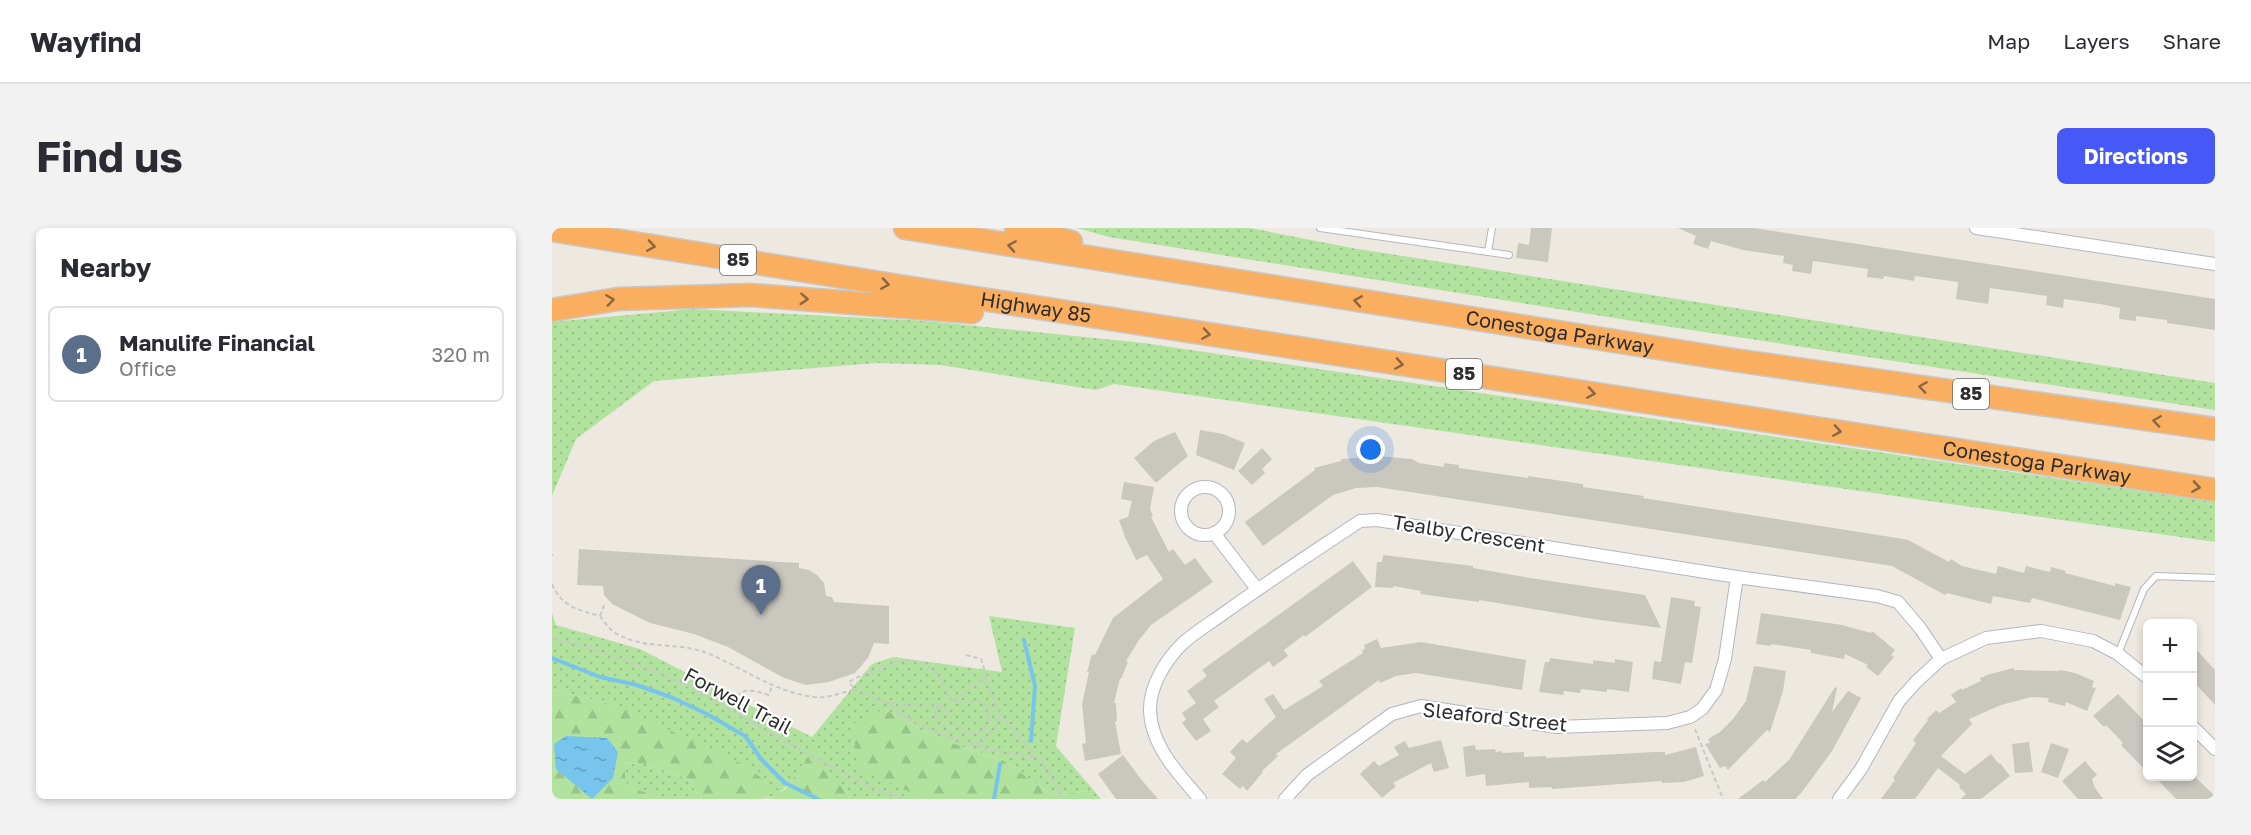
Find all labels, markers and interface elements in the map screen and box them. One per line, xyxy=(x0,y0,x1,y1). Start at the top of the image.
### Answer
text: Wayfind xyxy=(30,25,142,58)
text: Map xyxy=(1987,28,2030,54)
text: Layers xyxy=(2063,28,2130,54)
text: Share xyxy=(2163,28,2221,54)
button: Directions xyxy=(2057,128,2215,184)
text: Find us xyxy=(36,131,183,181)
one-way arrow xyxy=(647,240,656,252)
one-way arrow xyxy=(1008,240,1017,252)
road number: 85 xyxy=(720,245,756,275)
text: Nearby xyxy=(60,252,151,283)
one-way arrow xyxy=(881,278,890,290)
street label: Highway 85 xyxy=(979,286,1093,327)
one-way arrow xyxy=(800,292,809,305)
one-way arrow xyxy=(605,295,614,307)
one-way arrow xyxy=(1354,296,1363,308)
street label: Conestoga Parkway xyxy=(1464,305,1656,358)
one-way arrow xyxy=(1201,327,1210,339)
text: Manulife Financial xyxy=(119,329,315,356)
text: 1 xyxy=(76,342,87,366)
text: 320 m xyxy=(432,342,490,366)
text: Office xyxy=(119,356,176,380)
one-way arrow xyxy=(1394,357,1403,369)
road number: 85 xyxy=(1446,359,1482,389)
road number: 85 xyxy=(1953,379,1989,409)
one-way arrow xyxy=(1918,382,1927,394)
one-way arrow xyxy=(1587,387,1596,399)
one-way arrow xyxy=(2153,415,2162,427)
one-way arrow xyxy=(1832,425,1842,437)
your location xyxy=(1356,435,1385,464)
street label: Conestoga Parkway xyxy=(1941,435,2133,488)
one-way arrow xyxy=(2191,481,2200,493)
street label: Tealby Crescent xyxy=(1391,509,1547,557)
pin: 1 xyxy=(742,566,780,615)
map controls xyxy=(2143,619,2197,781)
button: + xyxy=(2143,619,2197,673)
street label: Forwell Trail xyxy=(680,662,796,739)
button: − xyxy=(2143,673,2197,727)
street label: Sleaford Street xyxy=(1422,696,1569,736)
button: layers xyxy=(2143,727,2197,781)

